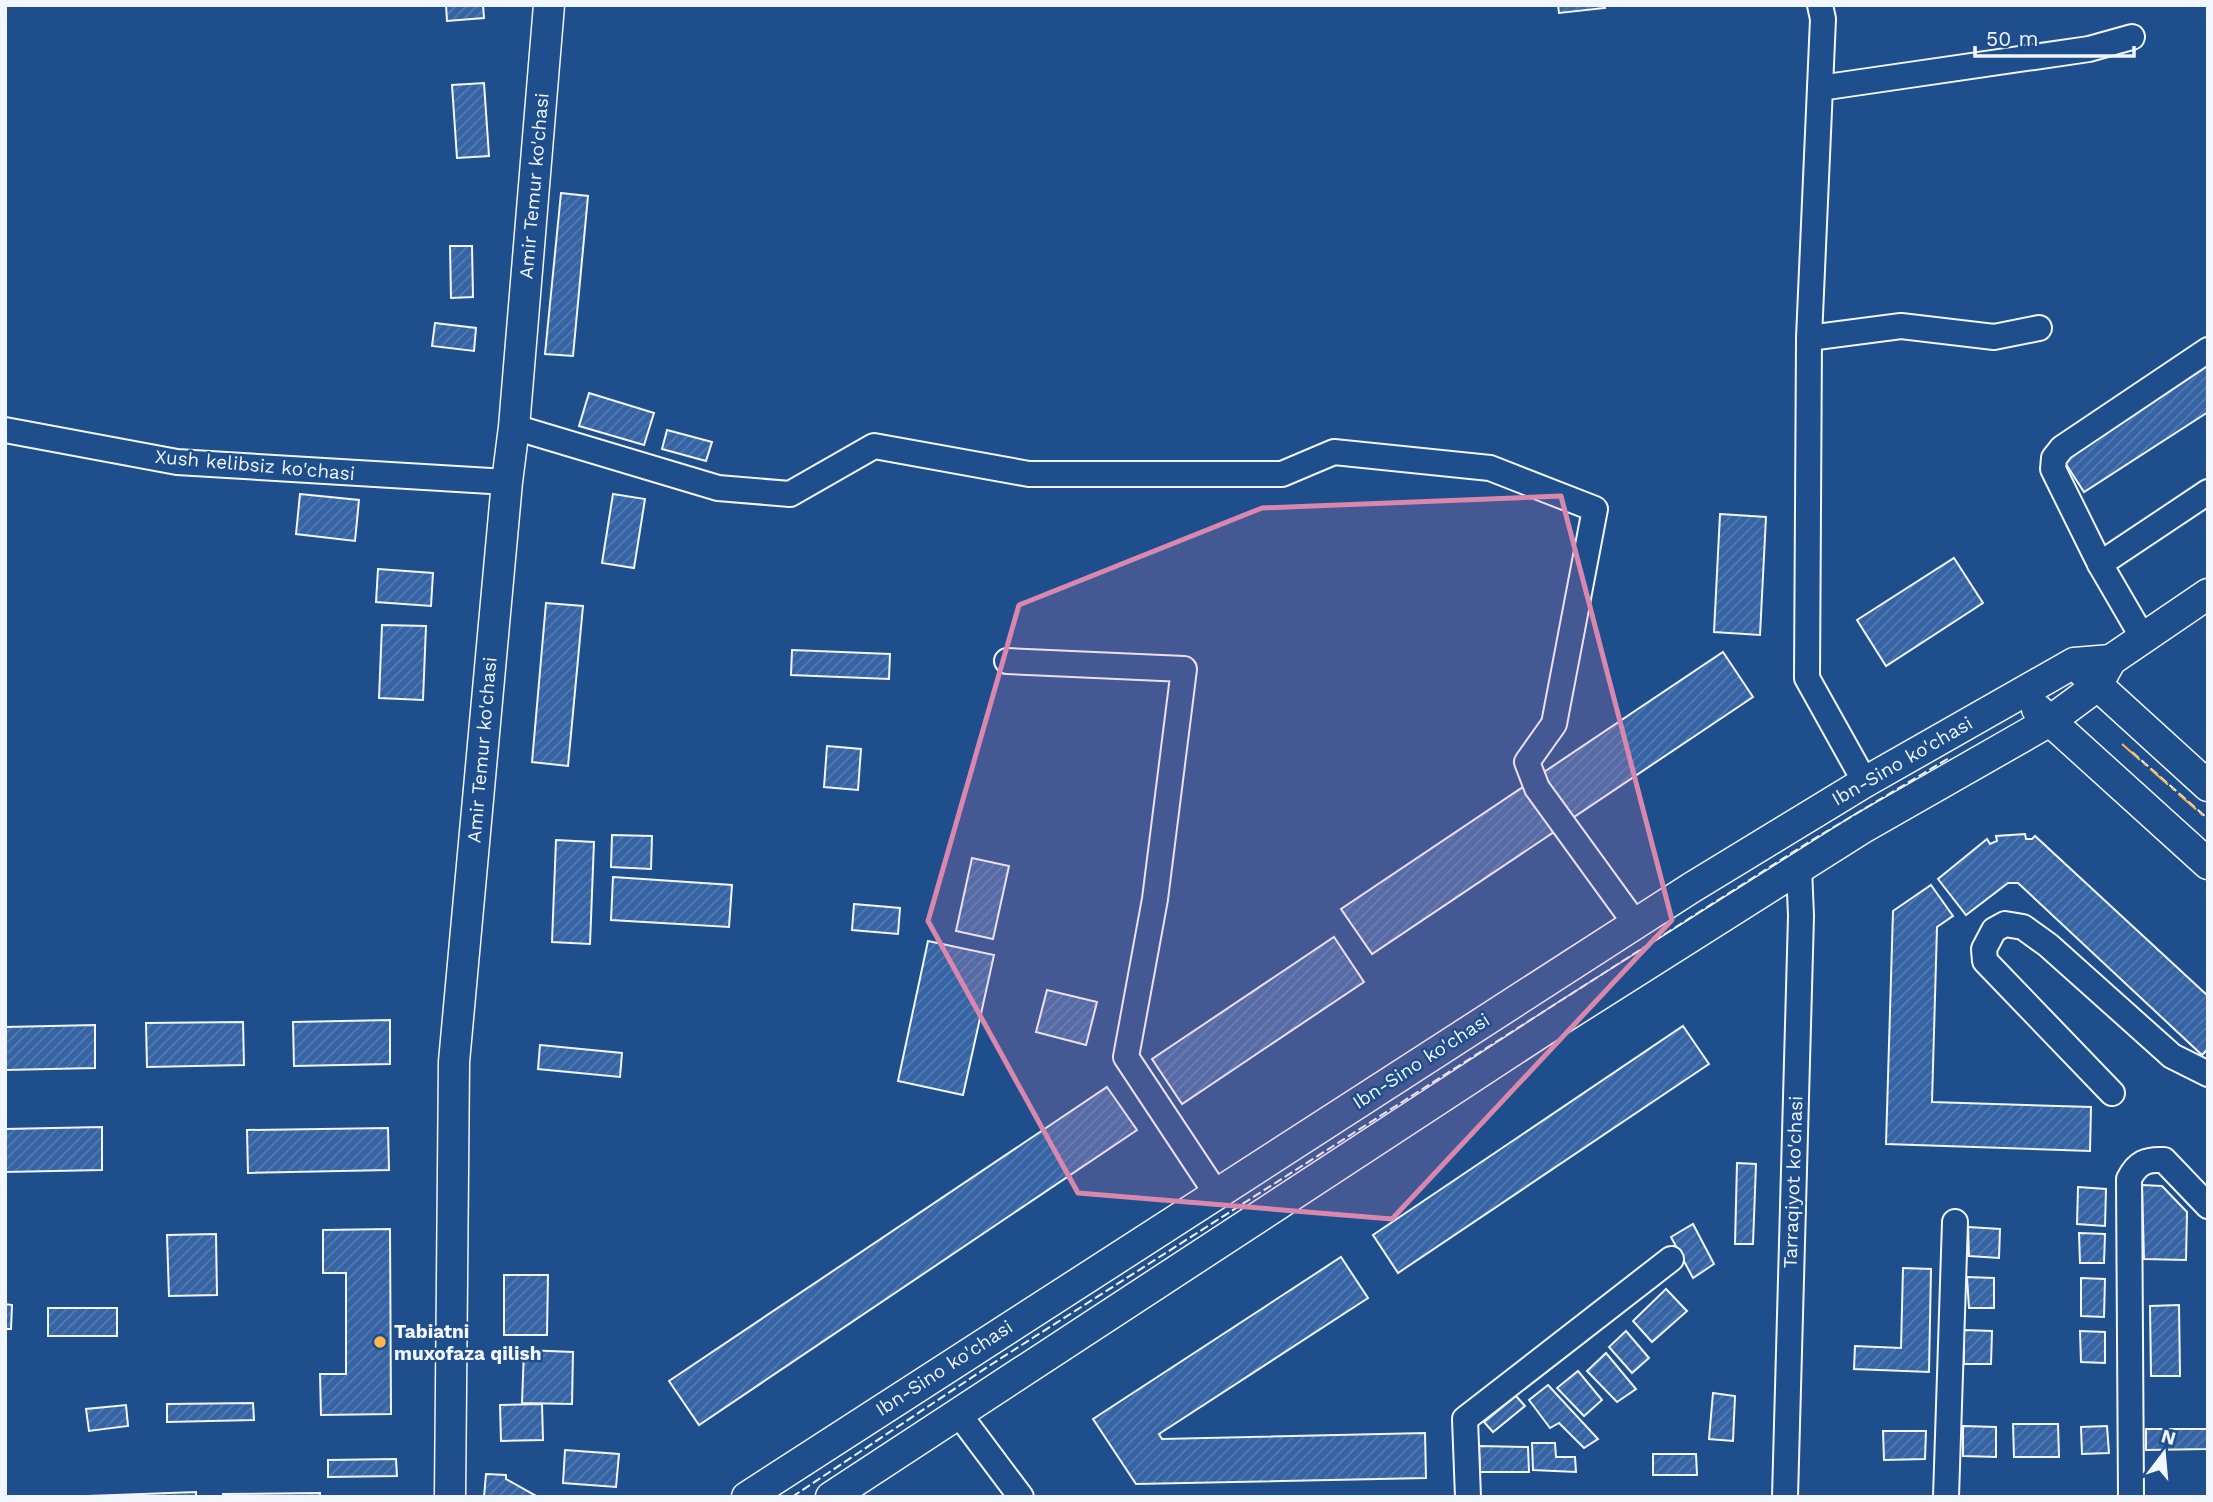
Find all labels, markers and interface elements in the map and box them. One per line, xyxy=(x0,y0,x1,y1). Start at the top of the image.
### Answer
scale bar xyxy=(1975,14,2134,58)
text: 50 m xyxy=(1986,26,2038,51)
street label: Amir Temur ko'chasi xyxy=(514,92,554,280)
street label: Xush kelibsiz ko'chasi xyxy=(154,445,356,485)
street label: Amir Temur ko'chasi xyxy=(462,656,502,844)
street label: Ibn-Sino ko'chasi xyxy=(1827,711,1977,811)
street label: Ibn-Sino ko'chasi xyxy=(1348,1008,1494,1114)
street label: Tarraqiyot ko'chasi xyxy=(1778,1095,1808,1269)
street label: Ibn-Sino ko'chasi xyxy=(871,1315,1017,1421)
place label: Tabiatni muxofaza qilish xyxy=(394,1320,541,1365)
marker: Tabiatni muxofaza qilish xyxy=(372,1334,388,1350)
north arrow xyxy=(2129,1418,2199,1488)
text: N xyxy=(2159,1424,2178,1450)

